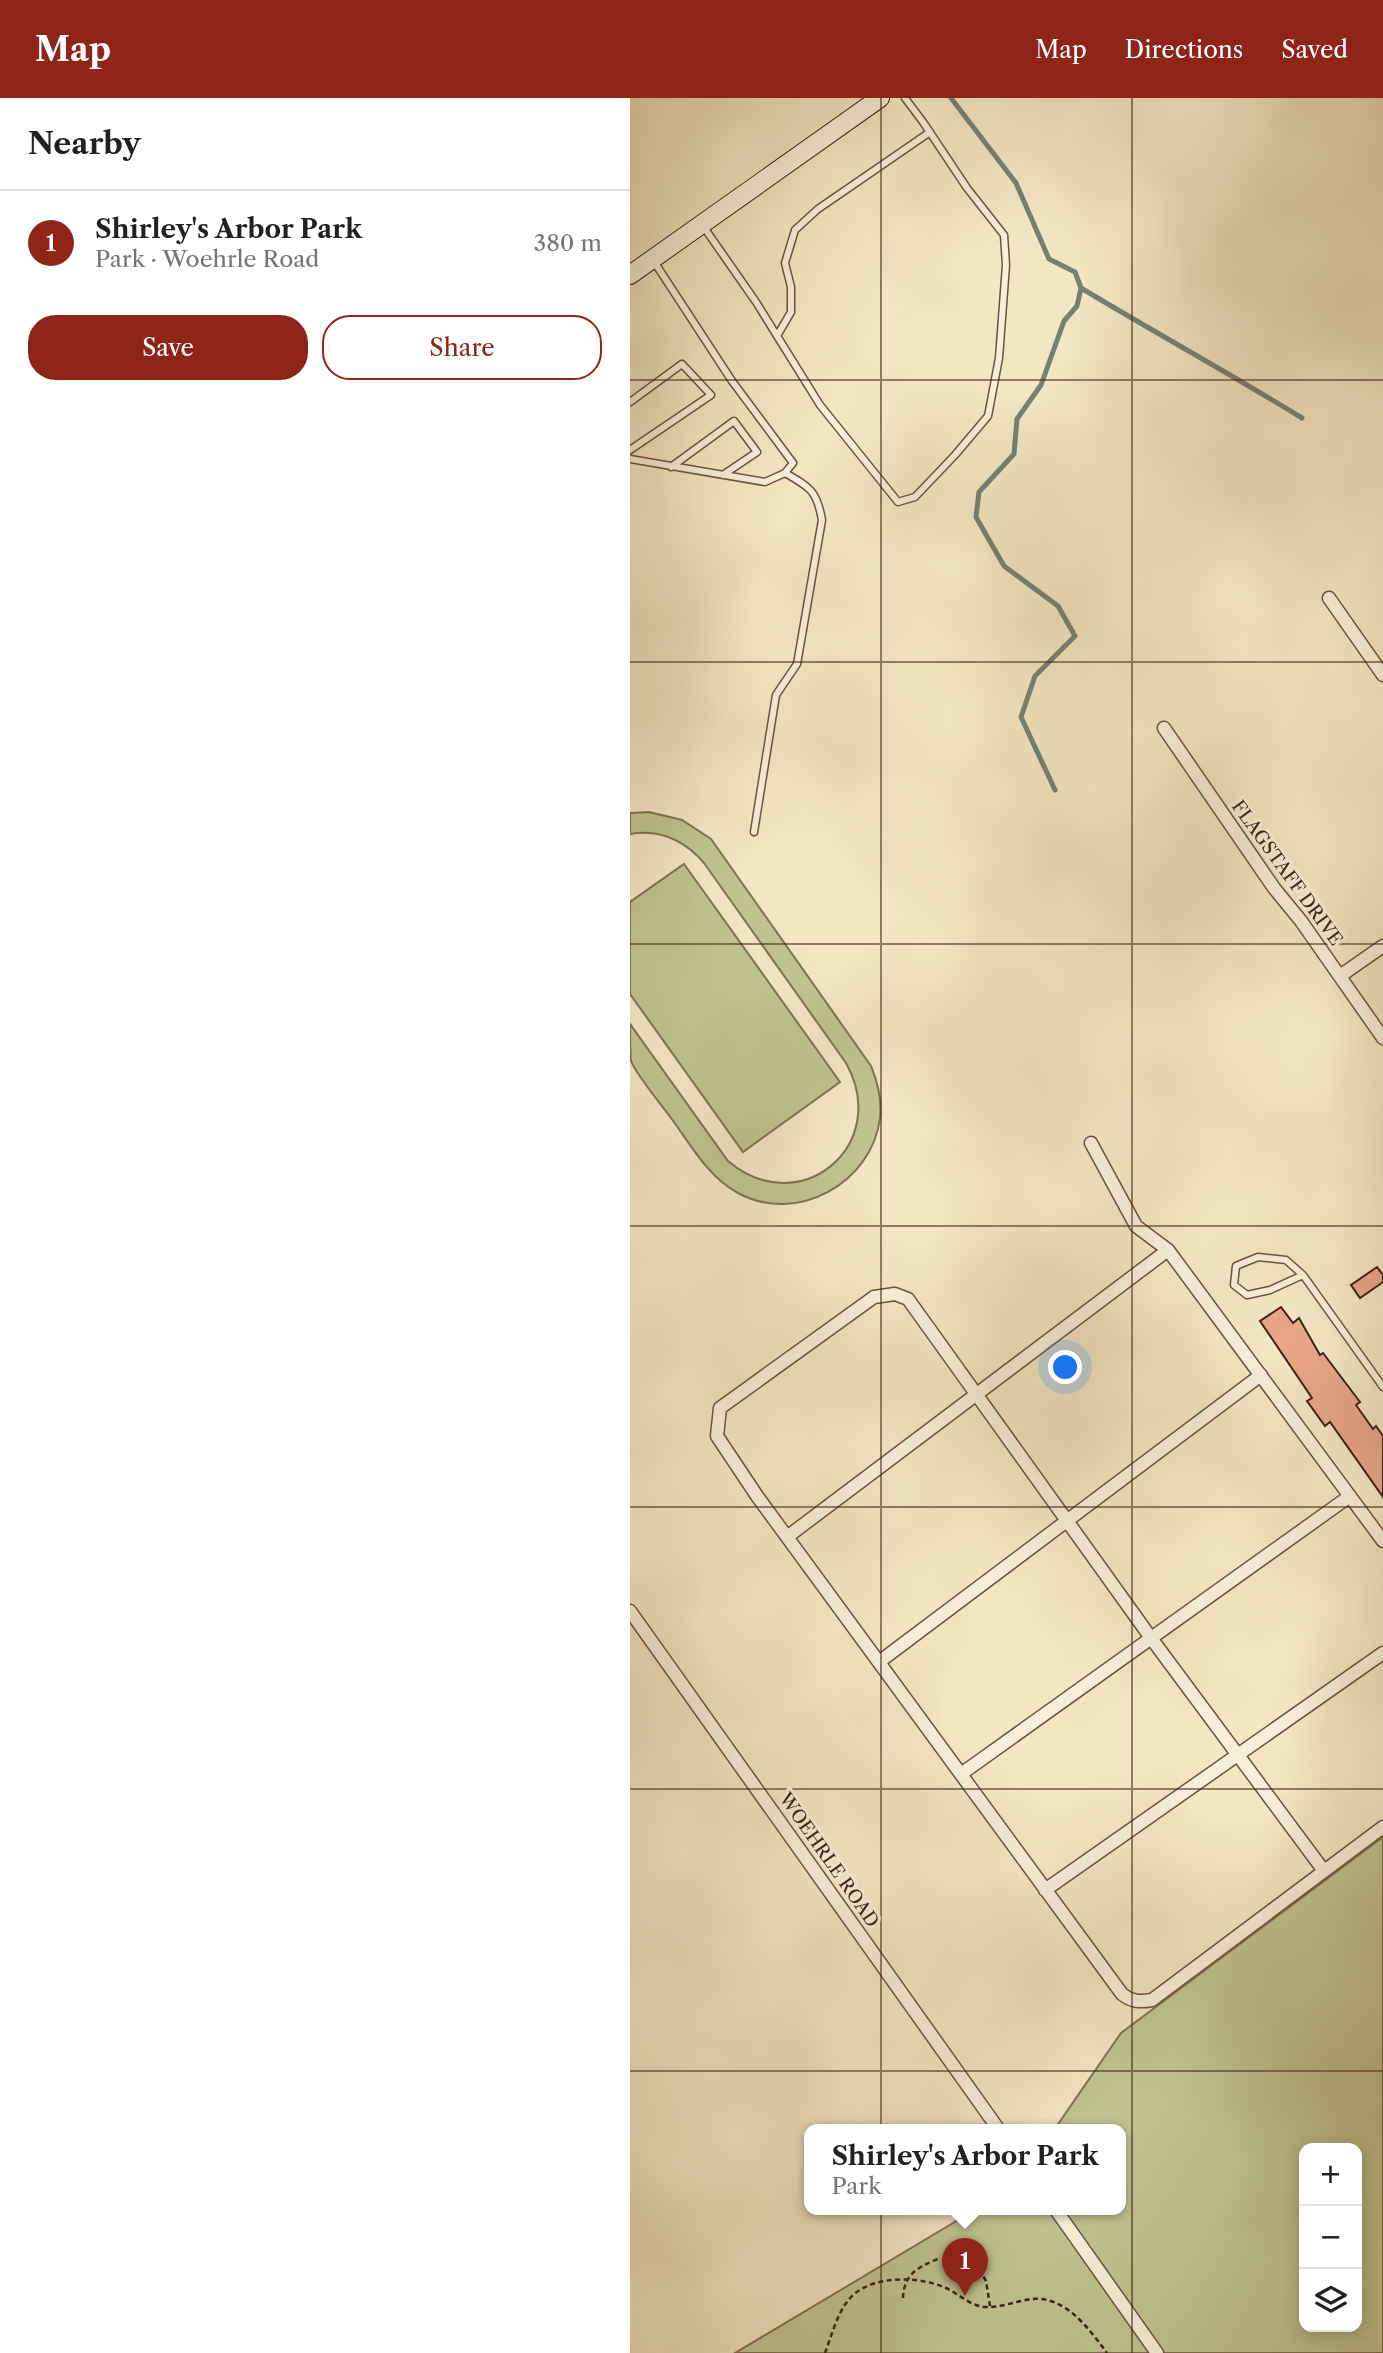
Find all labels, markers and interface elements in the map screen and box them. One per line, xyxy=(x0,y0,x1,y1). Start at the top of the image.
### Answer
text: Map xyxy=(35,29,111,70)
text: Map xyxy=(1035,35,1087,64)
text: Directions xyxy=(1125,35,1243,64)
text: Saved xyxy=(1281,35,1348,64)
text: Nearby xyxy=(28,125,141,162)
text: Shirley's Arbor Park xyxy=(95,213,362,245)
text: 1 xyxy=(46,229,56,257)
text: 380 m xyxy=(534,229,602,257)
text: Park · Woehrle Road xyxy=(95,245,319,273)
button: Save xyxy=(28,315,308,380)
button: Share xyxy=(322,315,602,380)
street label: FLAGSTAFF DRIVE xyxy=(1227,796,1347,950)
your location xyxy=(1048,1350,1082,1384)
street label: WOEHRLE ROAD xyxy=(774,1788,884,1932)
popup xyxy=(804,2124,1126,2215)
text: Shirley's Arbor Park xyxy=(831,2140,1099,2172)
map controls xyxy=(1299,2143,1362,2332)
button: + xyxy=(1299,2143,1362,2206)
text: Park xyxy=(831,2172,881,2200)
button: − xyxy=(1299,2206,1362,2269)
pin: 1 xyxy=(942,2238,988,2296)
button: layers xyxy=(1299,2269,1362,2332)

